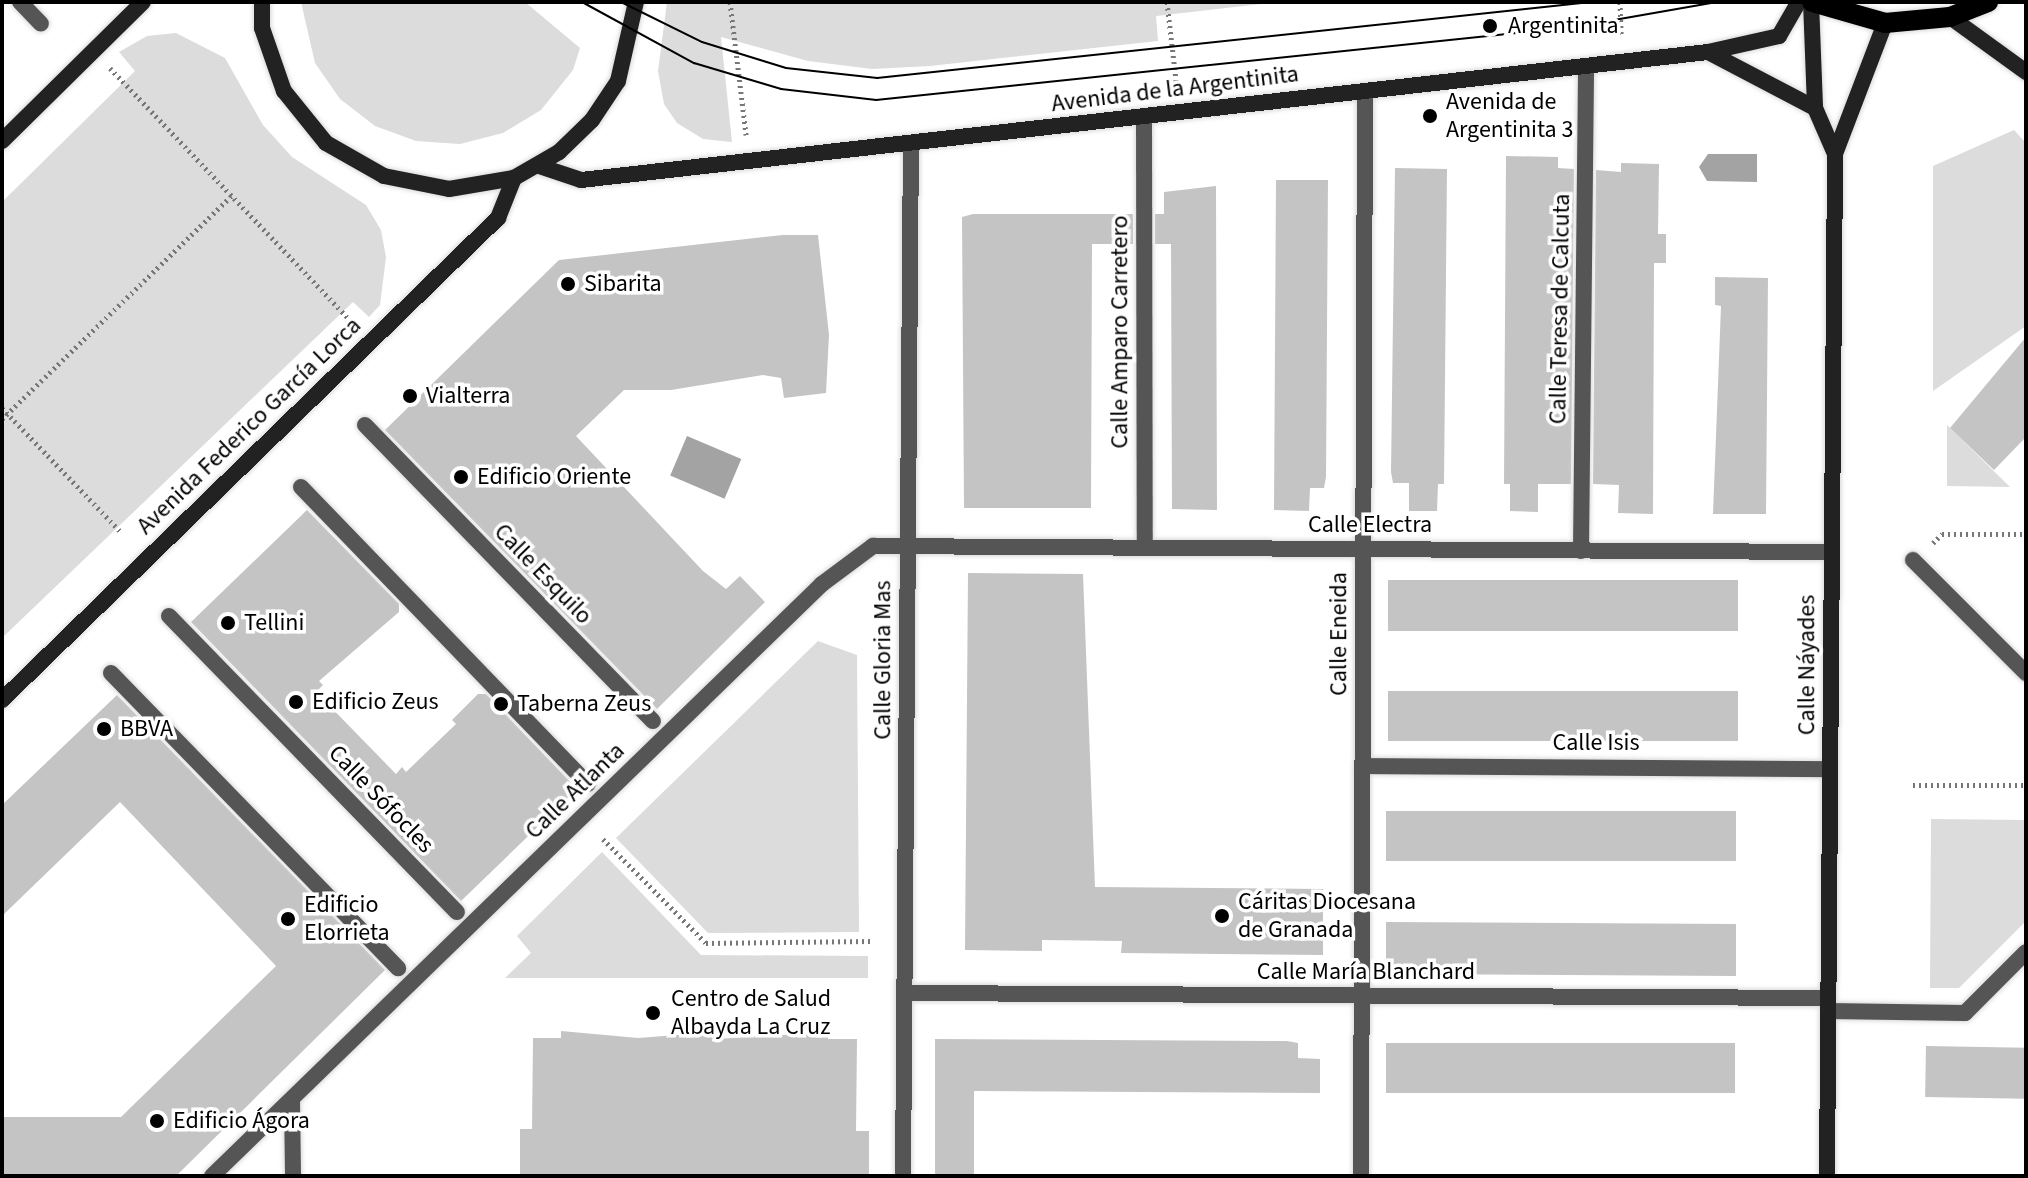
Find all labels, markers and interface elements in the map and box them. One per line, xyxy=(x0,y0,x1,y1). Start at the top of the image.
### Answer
place label: Argentinita xyxy=(1508,12,1619,40)
marker: Argentinita xyxy=(1479,15,1501,37)
street label: Avenida de la Argentinita xyxy=(1050,60,1300,118)
place label: Avenida de Argentinita 3 xyxy=(1446,88,1573,144)
marker: Avenida de Argentinita 3 xyxy=(1421,107,1439,125)
street label: Calle Teresa de Calcuta xyxy=(1544,194,1576,424)
street label: Calle Amparo Carretero xyxy=(1106,215,1134,449)
place label: Sibarita xyxy=(584,270,662,298)
marker: Sibarita xyxy=(559,275,577,293)
street label: Avenida Federico García Lorca xyxy=(131,311,367,541)
place label: Vialterra xyxy=(426,382,510,410)
marker: Vialterra xyxy=(401,387,419,405)
place label: Edificio Oriente xyxy=(477,463,631,491)
marker: Edificio Oriente xyxy=(452,468,470,486)
street label: Calle Electra xyxy=(1308,511,1432,539)
street label: Calle Esquilo xyxy=(488,518,598,630)
street label: Calle Eneida xyxy=(1325,572,1353,696)
street label: Calle Gloria Mas xyxy=(869,580,897,740)
street label: Calle Náyades xyxy=(1793,595,1821,735)
place label: Tellini xyxy=(244,609,304,637)
marker: Tellini xyxy=(219,614,237,632)
place label: Edificio Zeus xyxy=(312,688,439,716)
place label: Taberna Zeus xyxy=(517,690,651,718)
marker: Edificio Zeus xyxy=(287,693,305,711)
marker: Taberna Zeus xyxy=(492,695,510,713)
place label: BBVA xyxy=(120,715,173,743)
marker: BBVA xyxy=(95,720,113,738)
street label: Calle Isis xyxy=(1552,729,1640,757)
street label: Calle Atlanta xyxy=(519,737,631,845)
street label: Calle Sófocles xyxy=(322,739,440,859)
place label: Cáritas Diocesana de Granada xyxy=(1238,888,1416,944)
place label: Edificio Elorrieta xyxy=(304,891,390,947)
marker: Cáritas Diocesana de Granada xyxy=(1213,907,1231,925)
marker: Edificio Elorrieta xyxy=(279,910,297,928)
street label: Calle María Blanchard xyxy=(1257,958,1475,986)
place label: Centro de Salud Albayda La Cruz xyxy=(671,985,831,1041)
marker: Centro de Salud Albayda La Cruz xyxy=(642,1002,664,1024)
place label: Edificio Ágora xyxy=(173,1107,310,1135)
marker: Edificio Ágora xyxy=(148,1112,166,1130)

